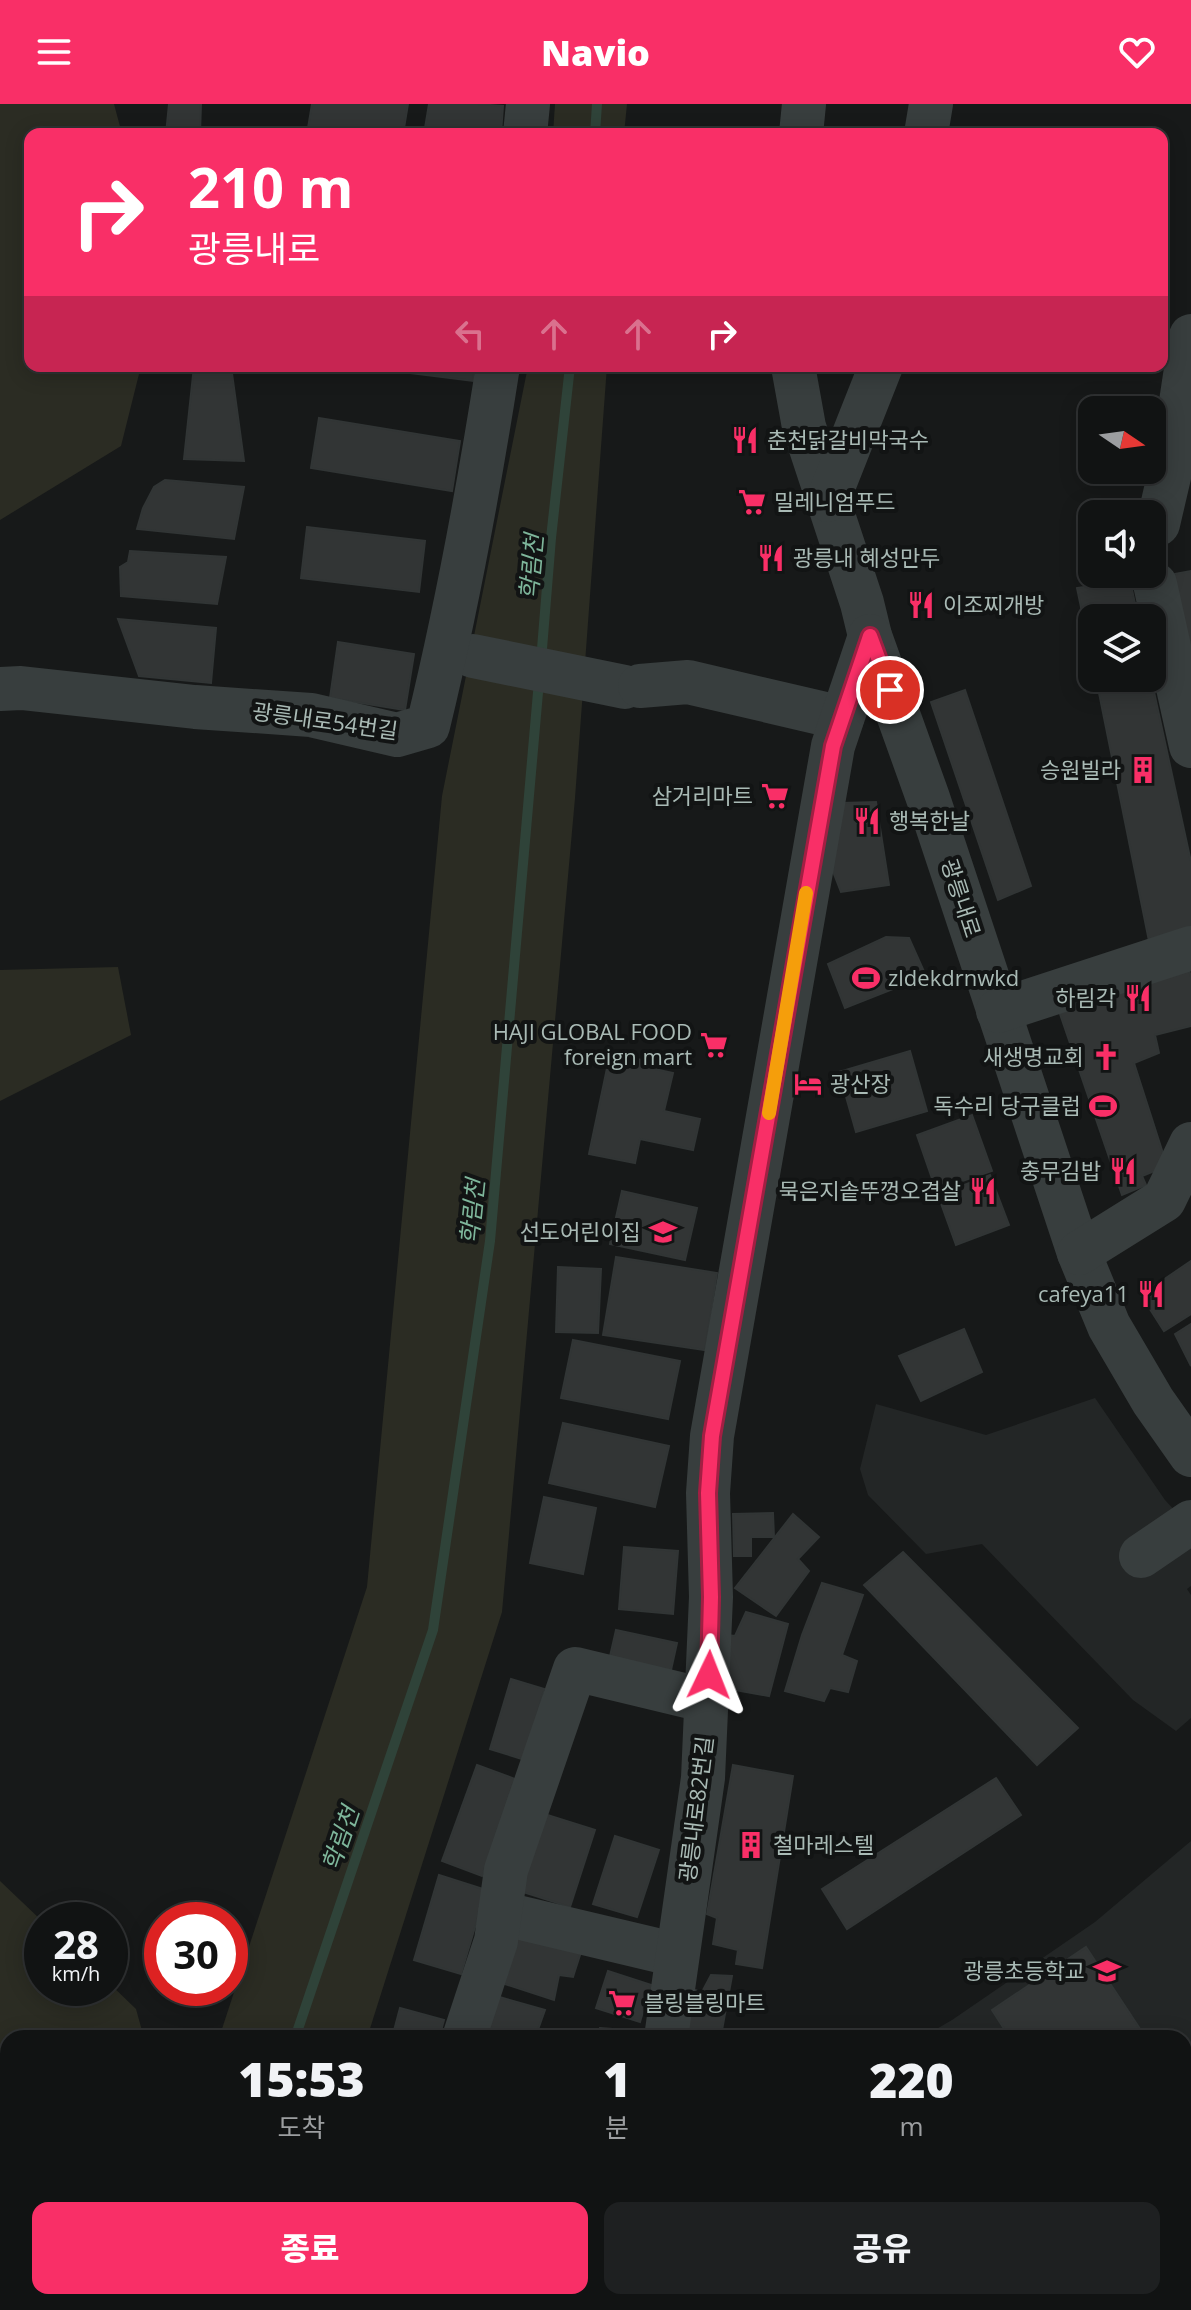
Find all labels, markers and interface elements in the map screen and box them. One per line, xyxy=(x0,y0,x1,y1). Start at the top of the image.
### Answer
text: Navio xyxy=(541,28,650,77)
icon: menu xyxy=(32,30,76,74)
icon: heart xyxy=(1115,30,1159,74)
text: 210 m xyxy=(188,148,354,224)
icon: right xyxy=(56,160,160,264)
text: 광릉내로 xyxy=(188,224,320,273)
icon: left xyxy=(448,312,492,356)
icon: ahead xyxy=(532,312,576,356)
icon: ahead xyxy=(616,312,660,356)
icon: right xyxy=(700,312,744,356)
north arrow xyxy=(1078,396,1166,484)
map controls xyxy=(1078,396,1166,692)
place label: 춘천닭갈비막국수 xyxy=(767,424,929,454)
restaurant icon: 춘천닭갈비막국수 xyxy=(730,425,760,455)
place label: 밀레니엄푸드 xyxy=(774,486,895,516)
supermarket icon: 밀레니엄푸드 xyxy=(737,487,767,517)
button: sound xyxy=(1078,500,1166,588)
water label: 학림천 xyxy=(511,530,550,601)
place label: 광릉내 혜성만두 xyxy=(793,542,940,572)
restaurant icon: 광릉내 혜성만두 xyxy=(756,543,786,573)
place label: 이조찌개방 xyxy=(943,589,1044,619)
restaurant icon: 이조찌개방 xyxy=(906,590,936,620)
button: layers xyxy=(1078,604,1166,692)
pin xyxy=(856,656,924,724)
icon: arrive xyxy=(868,668,912,712)
street label: 광릉내로54번길 xyxy=(250,695,400,745)
place label: 승원빌라 xyxy=(1040,754,1121,784)
building icon: 승원빌라 xyxy=(1128,755,1158,785)
place label: 삼거리마트 xyxy=(652,780,753,810)
supermarket icon: 삼거리마트 xyxy=(760,781,790,811)
place label: 행복한날 xyxy=(889,805,970,835)
restaurant icon: 행복한날 xyxy=(852,806,882,836)
street label: 광릉내로 xyxy=(935,855,989,941)
place label: zldekdrnwkd xyxy=(888,962,1019,992)
sports icon: zldekdrnwkd xyxy=(851,963,881,993)
place label: 하림각 xyxy=(1055,982,1116,1012)
restaurant icon: 하림각 xyxy=(1123,983,1153,1013)
place label: HAJI GLOBAL FOOD foreign mart xyxy=(493,1016,692,1071)
supermarket icon: HAJI GLOBAL FOOD foreign mart xyxy=(699,1030,729,1060)
place label: 새생명교회 xyxy=(983,1041,1084,1071)
church icon: 새생명교회 xyxy=(1091,1042,1121,1072)
place label: 광산장 xyxy=(830,1068,891,1098)
hotel icon: 광산장 xyxy=(793,1069,823,1099)
place label: 독수리 당구클럽 xyxy=(934,1090,1081,1120)
sports icon: 독수리 당구클럽 xyxy=(1088,1091,1118,1121)
place label: 충무김밥 xyxy=(1020,1155,1101,1185)
restaurant icon: 충무김밥 xyxy=(1108,1156,1138,1186)
water label: 학림천 xyxy=(452,1174,492,1247)
place label: 묵은지솥뚜껑오겹살 xyxy=(779,1175,961,1205)
restaurant icon: 묵은지솥뚜껑오겹살 xyxy=(968,1176,998,1206)
place label: 선도어린이집 xyxy=(520,1216,641,1246)
school or university icon: 선도어린이집 xyxy=(648,1217,678,1247)
place label: cafeya11 xyxy=(1038,1278,1129,1308)
restaurant icon: cafeya11 xyxy=(1136,1279,1166,1309)
position arrow xyxy=(667,1633,751,1717)
street label: 광릉내로82번길 xyxy=(671,1734,719,1883)
water label: 학림천 xyxy=(313,1799,367,1875)
place label: 철마레스텔 xyxy=(773,1829,874,1859)
building icon: 철마레스텔 xyxy=(736,1830,766,1860)
speed limit sign: 30 xyxy=(144,1902,248,2006)
text: 28 xyxy=(53,1916,99,1971)
place label: 광릉초등학교 xyxy=(964,1955,1085,1985)
school or university icon: 광릉초등학교 xyxy=(1092,1956,1122,1986)
text: km/h xyxy=(52,1960,100,1987)
place label: 블링블링마트 xyxy=(644,1987,765,2017)
supermarket icon: 블링블링마트 xyxy=(607,1988,637,2018)
text: 15:53 xyxy=(238,2046,365,2111)
text: 1 xyxy=(603,2046,631,2111)
text: 220 xyxy=(869,2047,954,2112)
text: m xyxy=(899,2108,924,2144)
text: 도착 xyxy=(278,2109,325,2145)
text: 분 xyxy=(605,2109,629,2145)
button: 종료 xyxy=(32,2202,588,2294)
button: 공유 xyxy=(604,2202,1160,2294)

